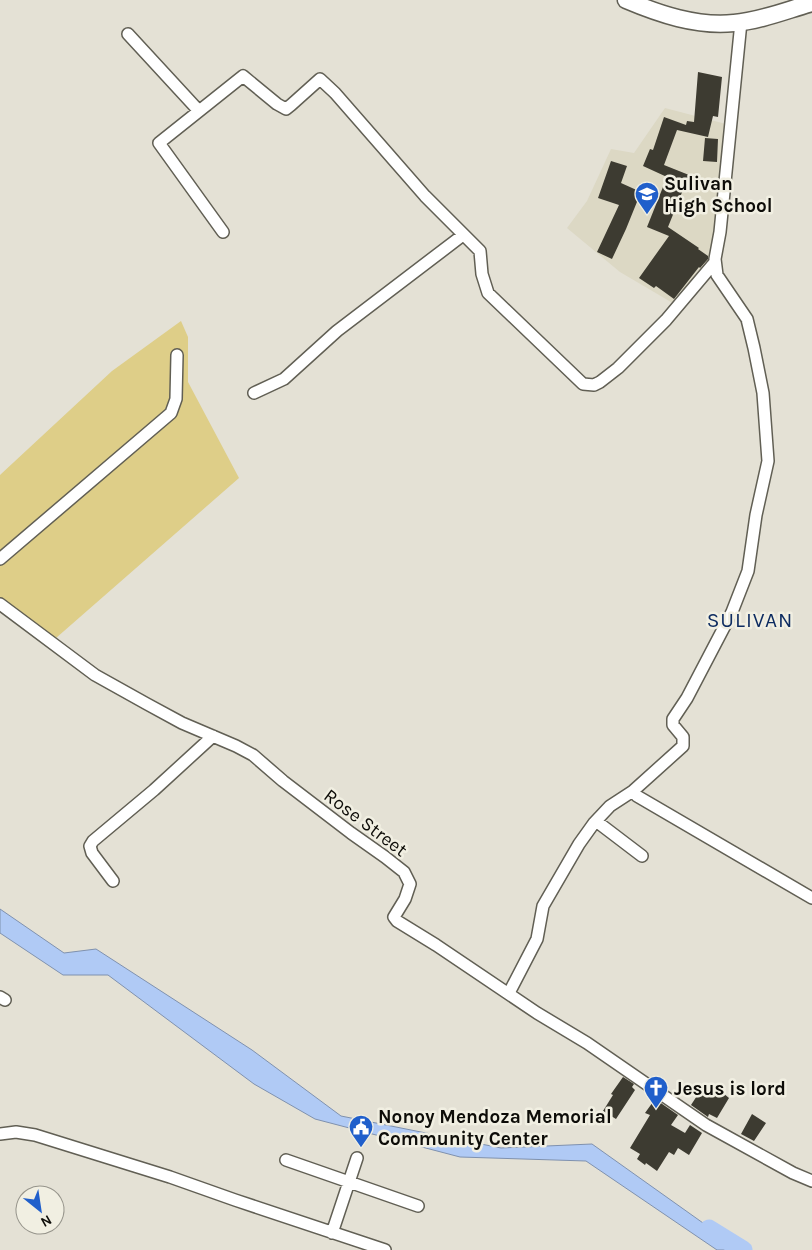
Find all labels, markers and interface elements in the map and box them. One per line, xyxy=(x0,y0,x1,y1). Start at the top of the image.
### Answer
place label: Sulivan High School xyxy=(664,173,773,217)
school or university icon: Sulivan High School xyxy=(634,181,660,215)
district label: SULIVAN xyxy=(707,608,793,632)
street label: Rose Street xyxy=(319,784,411,861)
church icon: Jesus is lord xyxy=(643,1075,669,1109)
place label: Jesus is lord xyxy=(674,1078,786,1100)
place label: Nonoy Mendoza Memorial Community Center xyxy=(378,1106,612,1150)
public building icon: Nonoy Mendoza Memorial Community Center xyxy=(348,1114,374,1148)
north arrow xyxy=(15,1185,65,1235)
text: N xyxy=(38,1211,55,1231)

